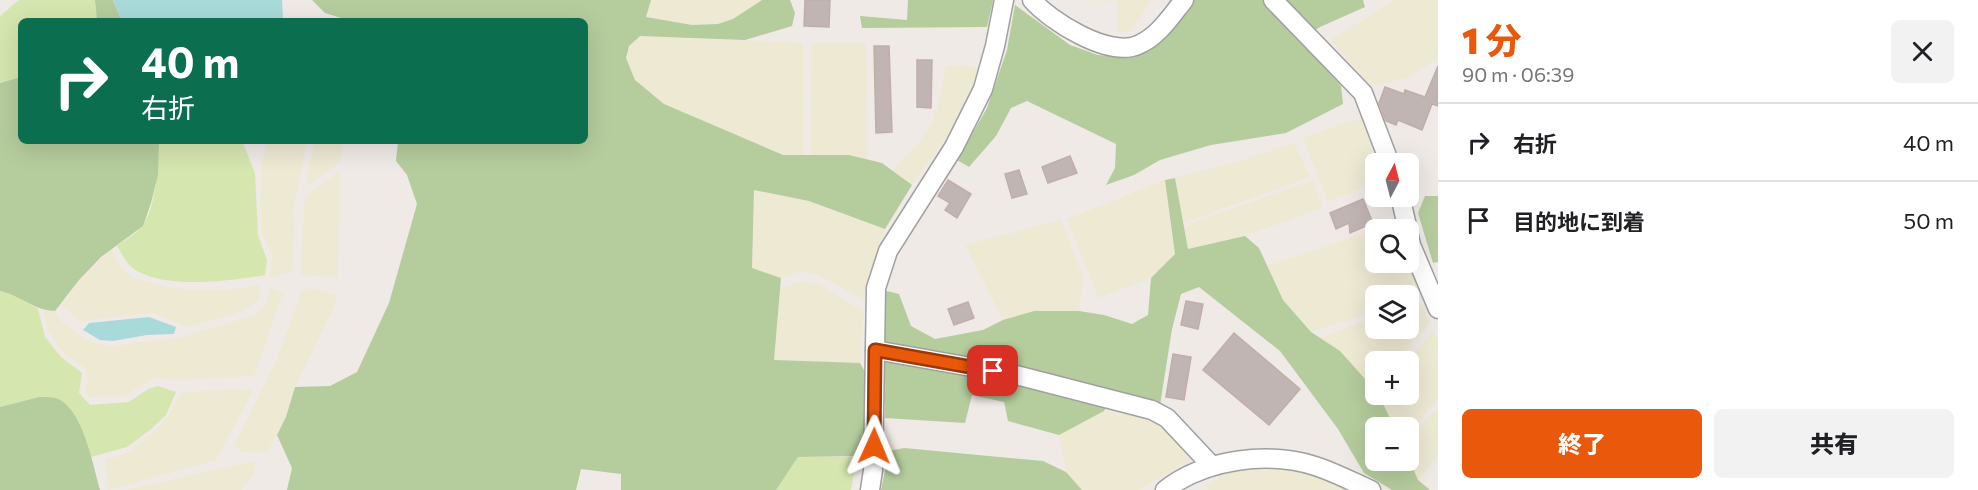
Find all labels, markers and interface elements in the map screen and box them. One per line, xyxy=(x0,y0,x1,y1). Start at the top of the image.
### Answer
text: 1 分 xyxy=(1462,17,1522,61)
button: close xyxy=(1891,20,1954,83)
text: 40 m xyxy=(141,35,239,87)
icon: right xyxy=(42,42,120,120)
text: 90 m · 06:39 xyxy=(1462,62,1574,86)
text: 右折 xyxy=(141,91,195,124)
icon: right xyxy=(1462,126,1495,159)
text: 40 m xyxy=(1903,129,1954,156)
text: 右折 xyxy=(1513,130,1557,157)
north arrow xyxy=(1365,153,1419,207)
map controls xyxy=(1365,153,1419,471)
icon: arrive xyxy=(1462,204,1495,237)
text: 50 m xyxy=(1904,207,1954,234)
text: 目的地に到着 xyxy=(1513,208,1645,235)
button: search xyxy=(1365,219,1419,273)
button: layers xyxy=(1365,285,1419,339)
pin xyxy=(967,345,1018,396)
button: + xyxy=(1365,351,1419,405)
icon: arrive xyxy=(976,354,1009,387)
button: 終了 xyxy=(1462,409,1702,478)
button: 共有 xyxy=(1714,409,1954,478)
position arrow xyxy=(842,414,906,478)
button: − xyxy=(1365,417,1419,471)

